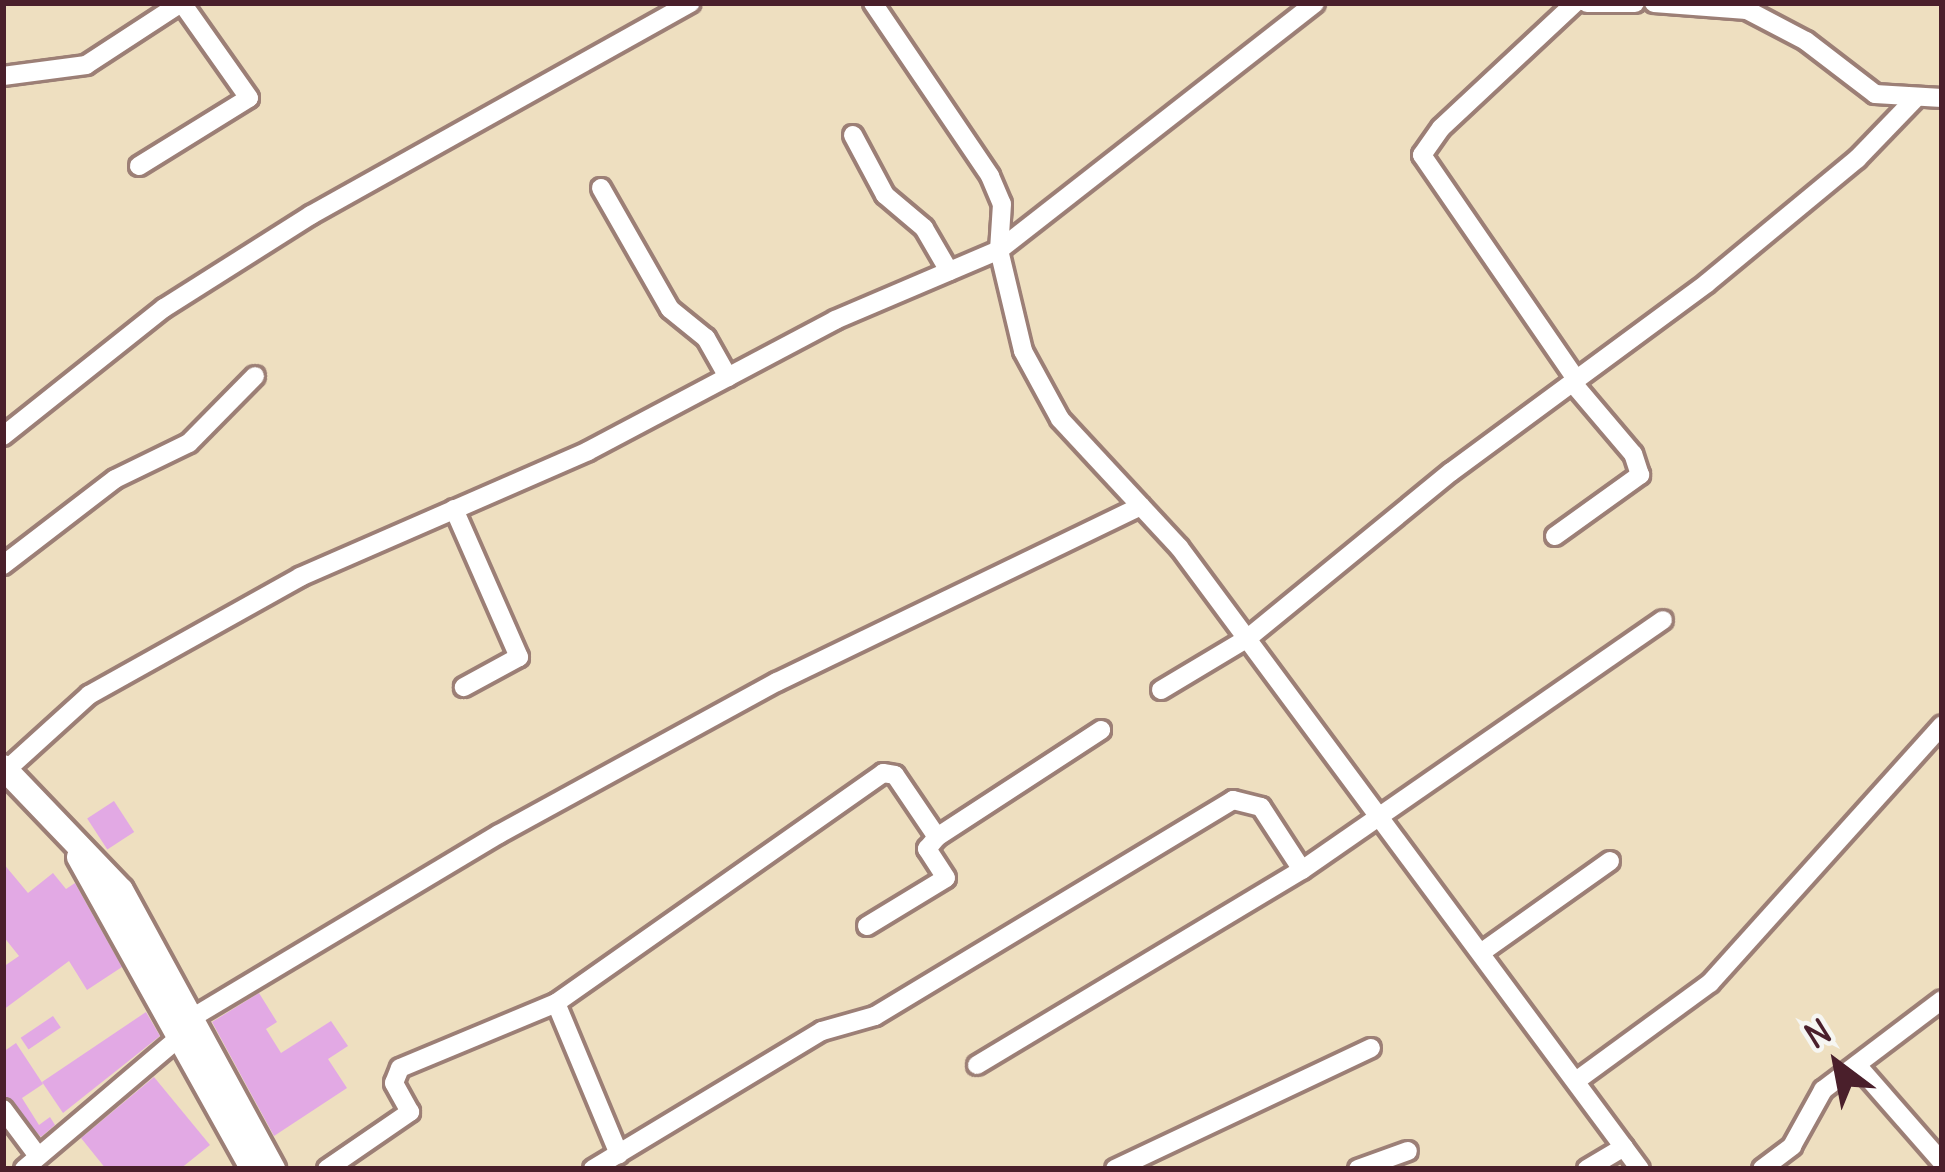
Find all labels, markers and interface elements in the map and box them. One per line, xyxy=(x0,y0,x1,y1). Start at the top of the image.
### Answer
north arrow xyxy=(1777,1004,1897,1124)
text: N xyxy=(1797,1010,1839,1057)

